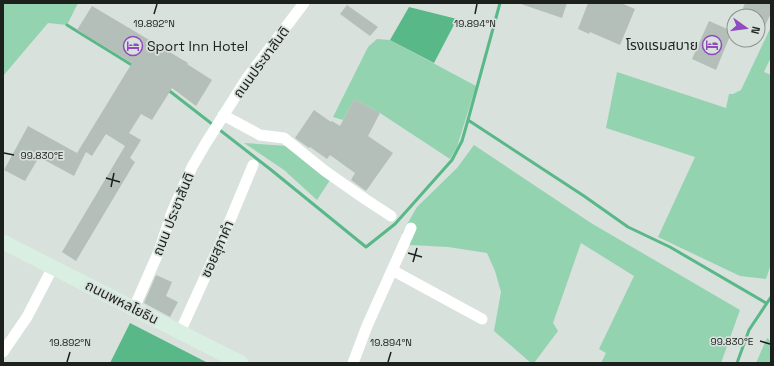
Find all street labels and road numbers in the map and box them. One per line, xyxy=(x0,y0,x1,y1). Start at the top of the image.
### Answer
street label: ถนนประชาสันติ xyxy=(229,23,293,101)
street label: ถนน ประชาสันติ xyxy=(148,170,198,258)
street label: ซอยสุภาคำ xyxy=(196,218,238,280)
street label: ถนนพหลโยธิน xyxy=(82,276,162,328)

